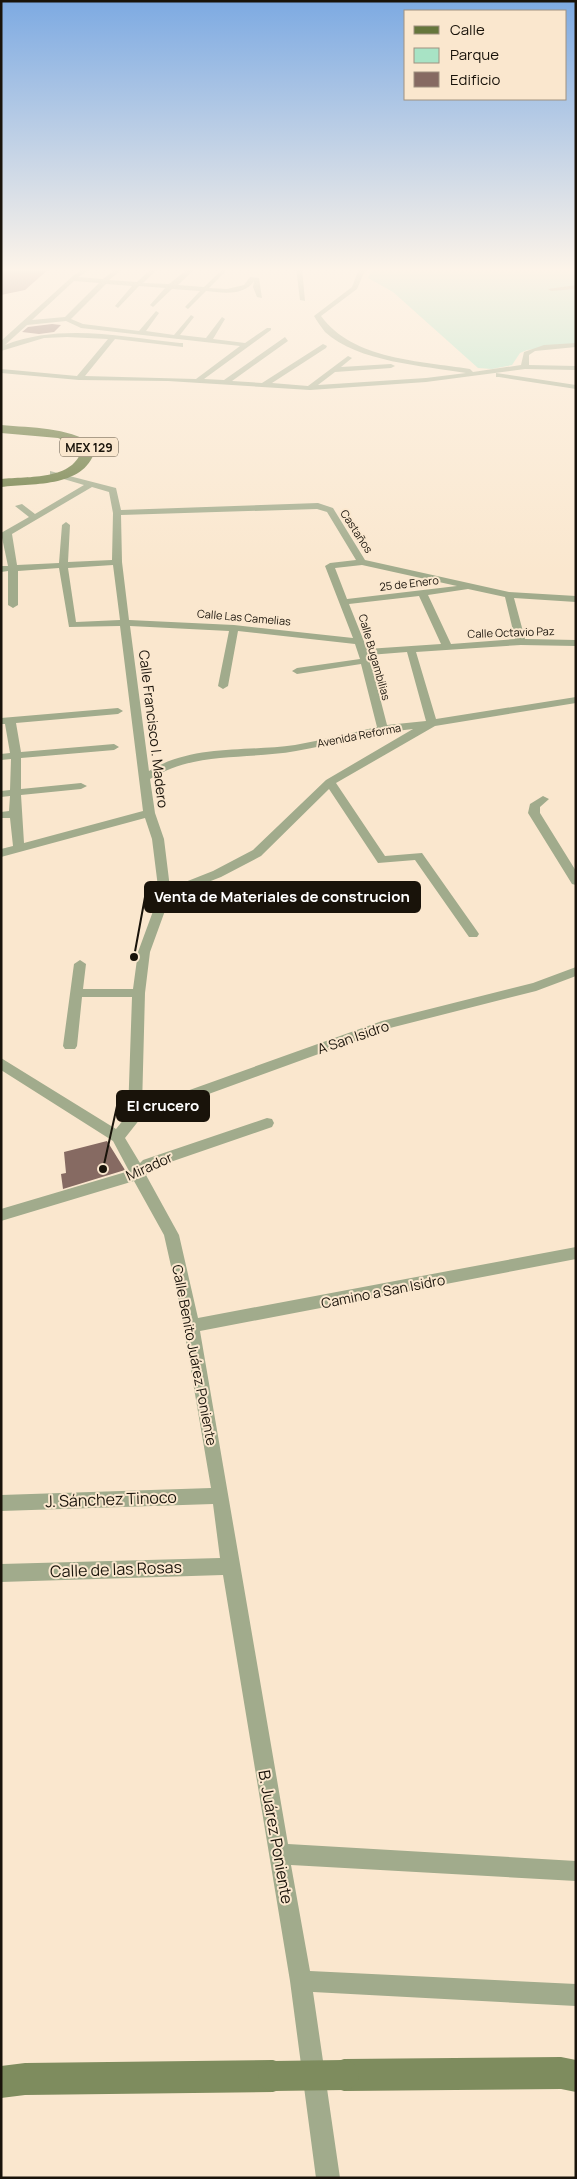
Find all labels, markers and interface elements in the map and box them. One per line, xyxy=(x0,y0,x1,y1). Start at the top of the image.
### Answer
legend xyxy=(404,10,567,100)
text: Calle xyxy=(450,19,485,40)
text: Parque xyxy=(450,44,499,65)
text: Edificio xyxy=(450,69,501,90)
road number: MEX 129 xyxy=(60,438,118,457)
street label: Castaños xyxy=(337,506,377,556)
street label: 25 de Enero xyxy=(379,572,440,594)
street label: Calle Las Camelias xyxy=(196,605,292,629)
street label: Calle Bugambilias xyxy=(356,612,395,702)
street label: Calle Octavio Paz xyxy=(467,623,555,641)
street label: Calle Francisco I. Madero xyxy=(135,649,173,809)
street label: Avenida Reforma xyxy=(316,720,402,750)
callout: Venta de Materiales de construcion xyxy=(145,882,420,912)
text: Venta de Materiales de construcion xyxy=(154,886,410,907)
street label: A San Isidro xyxy=(315,1016,391,1058)
callout: El crucero xyxy=(117,1091,209,1121)
text: El crucero xyxy=(127,1095,199,1116)
street label: Mirador xyxy=(123,1147,175,1185)
street label: Calle Benito Juárez Poniente xyxy=(168,1263,222,1447)
street label: Camino a San Isidro xyxy=(319,1270,447,1312)
street label: J. Sánchez Tinoco xyxy=(45,1486,177,1512)
street label: Calle de las Rosas xyxy=(50,1556,182,1582)
street label: B. Juárez Poniente xyxy=(253,1768,299,1906)

